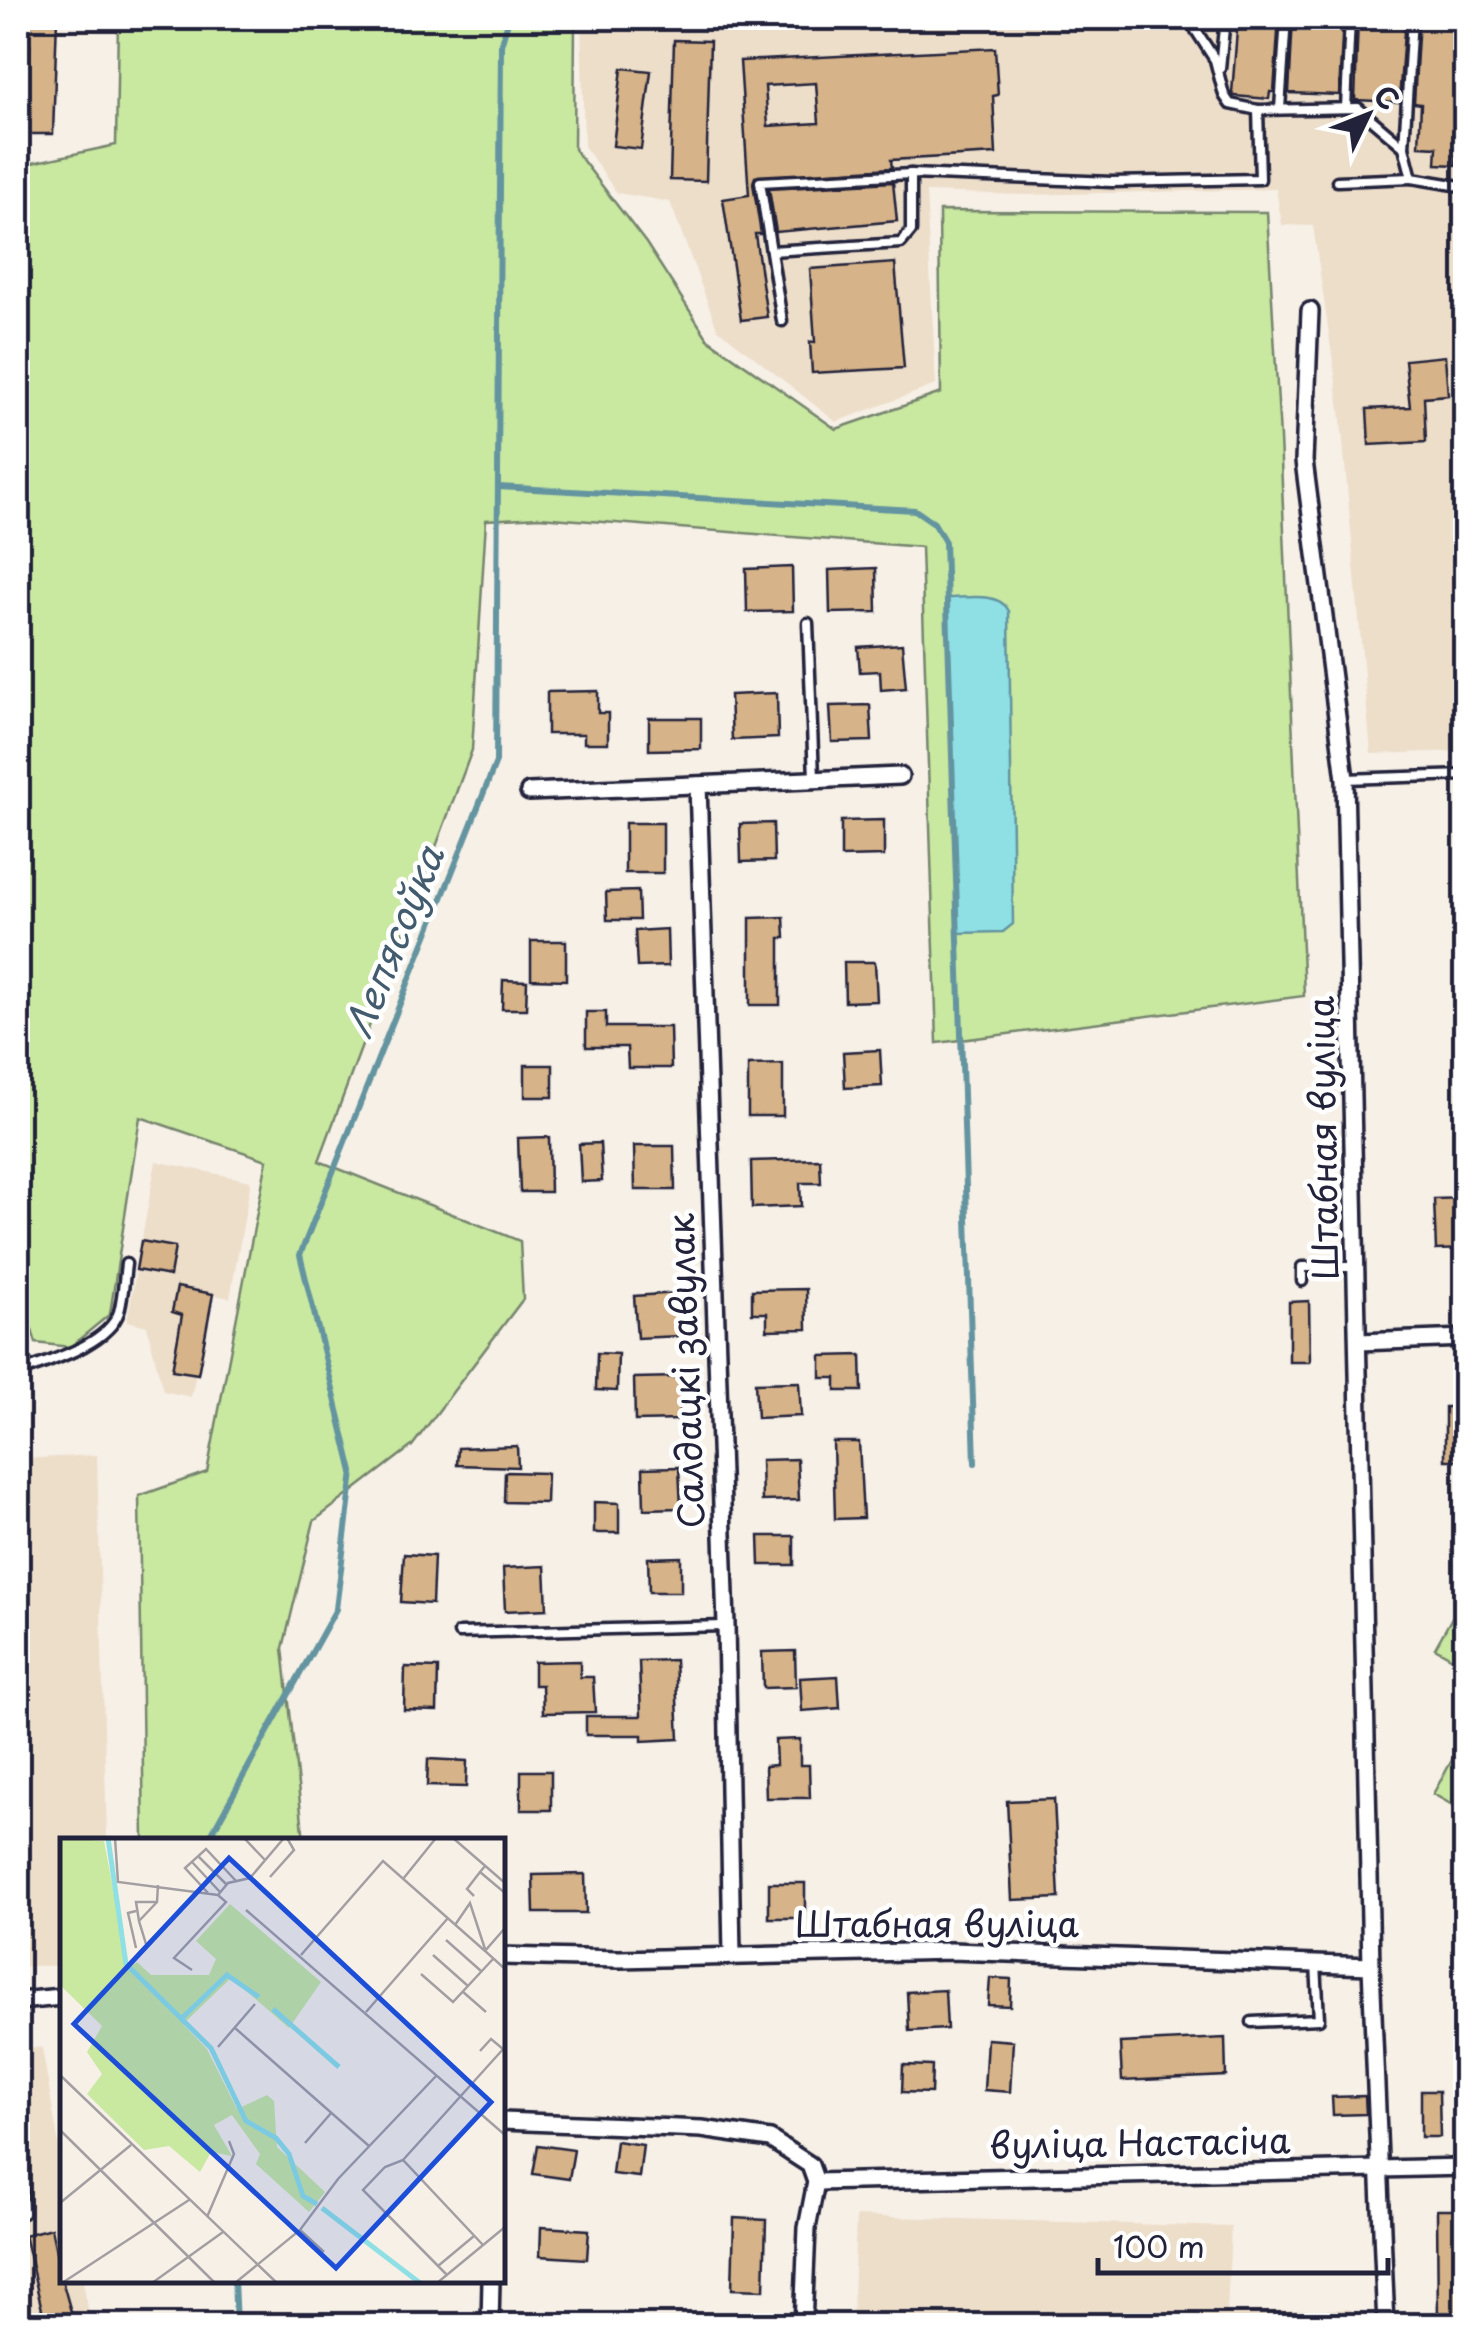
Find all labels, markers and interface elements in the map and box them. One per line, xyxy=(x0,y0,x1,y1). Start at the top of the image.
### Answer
north arrow xyxy=(1318,65,1418,165)
text: С xyxy=(1364,75,1410,119)
water label: Лепясоўка xyxy=(328,836,457,1045)
street label: Штабная вуліца xyxy=(1293,995,1350,1280)
street label: Салдацкі завулак xyxy=(653,1212,716,1530)
inset map xyxy=(60,1838,505,2283)
street label: Штабная вуліца xyxy=(795,1896,1080,1949)
street label: вуліца Настасіча xyxy=(989,2112,1291,2171)
scale bar xyxy=(1098,2213,1388,2275)
text: 100 m xyxy=(1113,2223,1205,2268)

